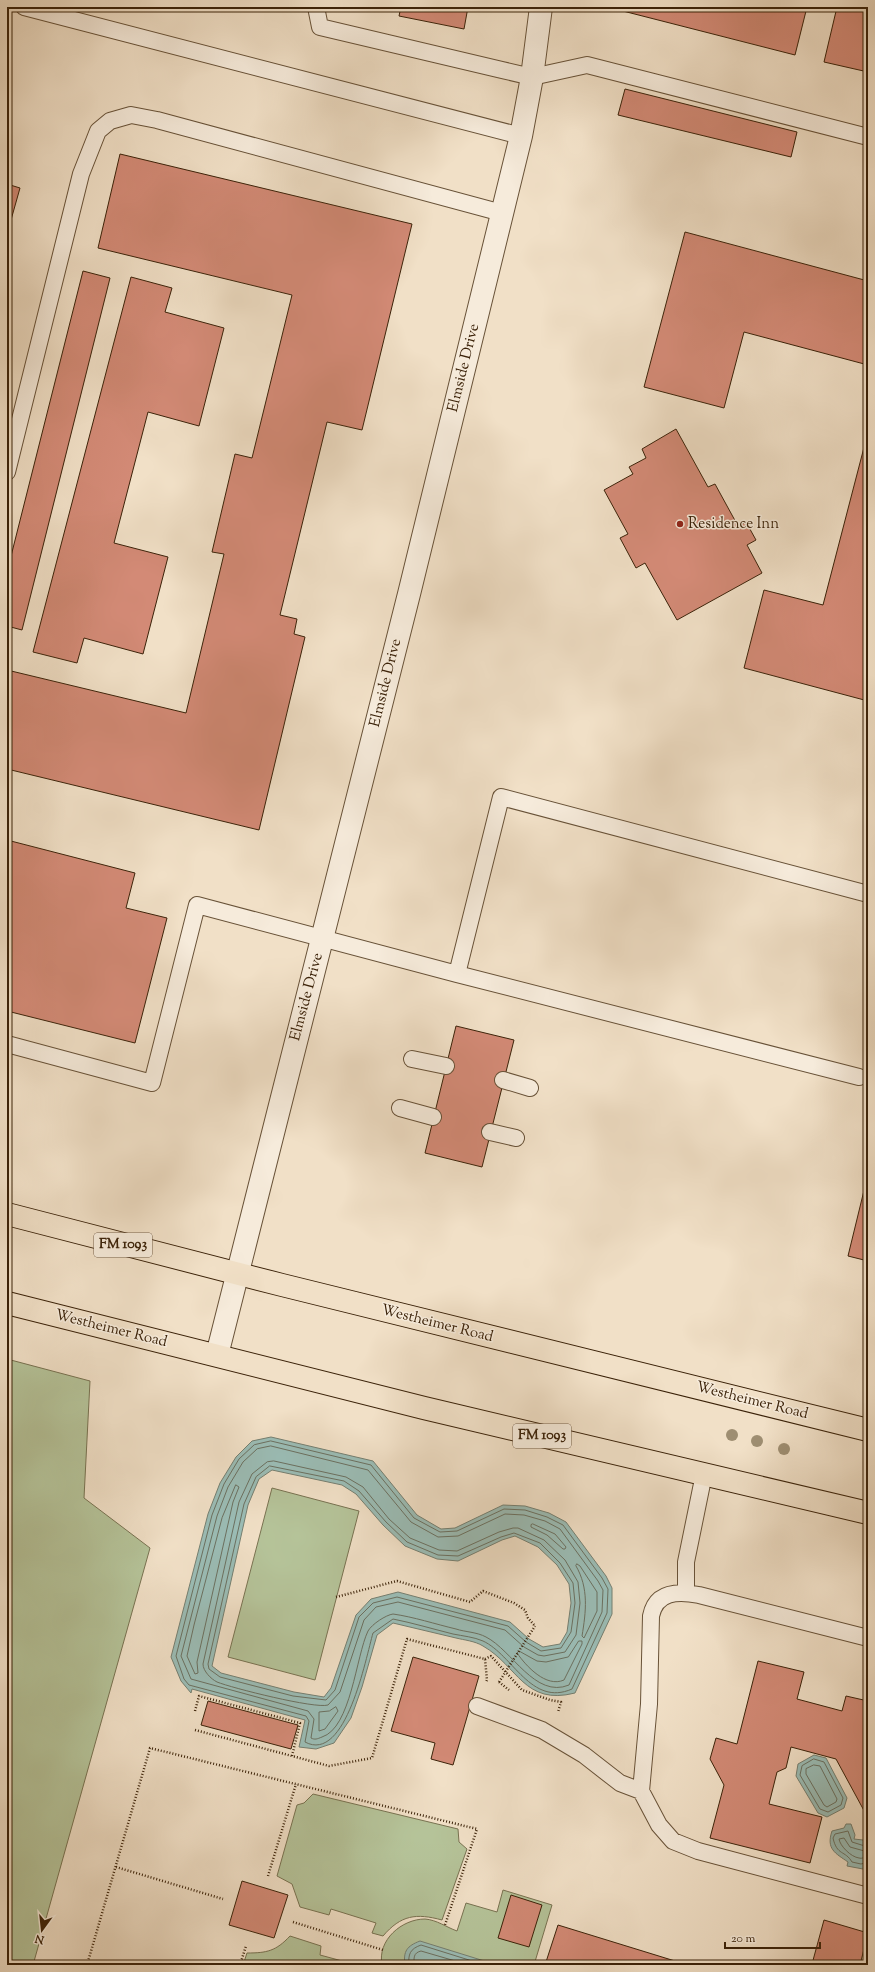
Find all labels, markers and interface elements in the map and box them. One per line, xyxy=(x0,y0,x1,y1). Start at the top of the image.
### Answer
street label: Elmside Drive xyxy=(443,322,485,414)
place label: Residence Inn xyxy=(688,514,779,535)
marker: Residence Inn xyxy=(675,519,685,529)
street label: Elmside Drive xyxy=(365,637,407,729)
street label: Elmside Drive xyxy=(285,951,329,1043)
road number: FM 1093 xyxy=(94,1233,152,1257)
street label: Westheimer Road xyxy=(379,1300,496,1348)
street label: Westheimer Road xyxy=(53,1305,170,1353)
street label: Westheimer Road xyxy=(694,1377,811,1425)
road number: FM 1093 xyxy=(513,1424,571,1448)
north arrow xyxy=(22,1910,62,1950)
scale bar xyxy=(725,1924,820,1950)
text: N xyxy=(33,1930,47,1948)
text: 20 m xyxy=(731,1930,756,1948)

